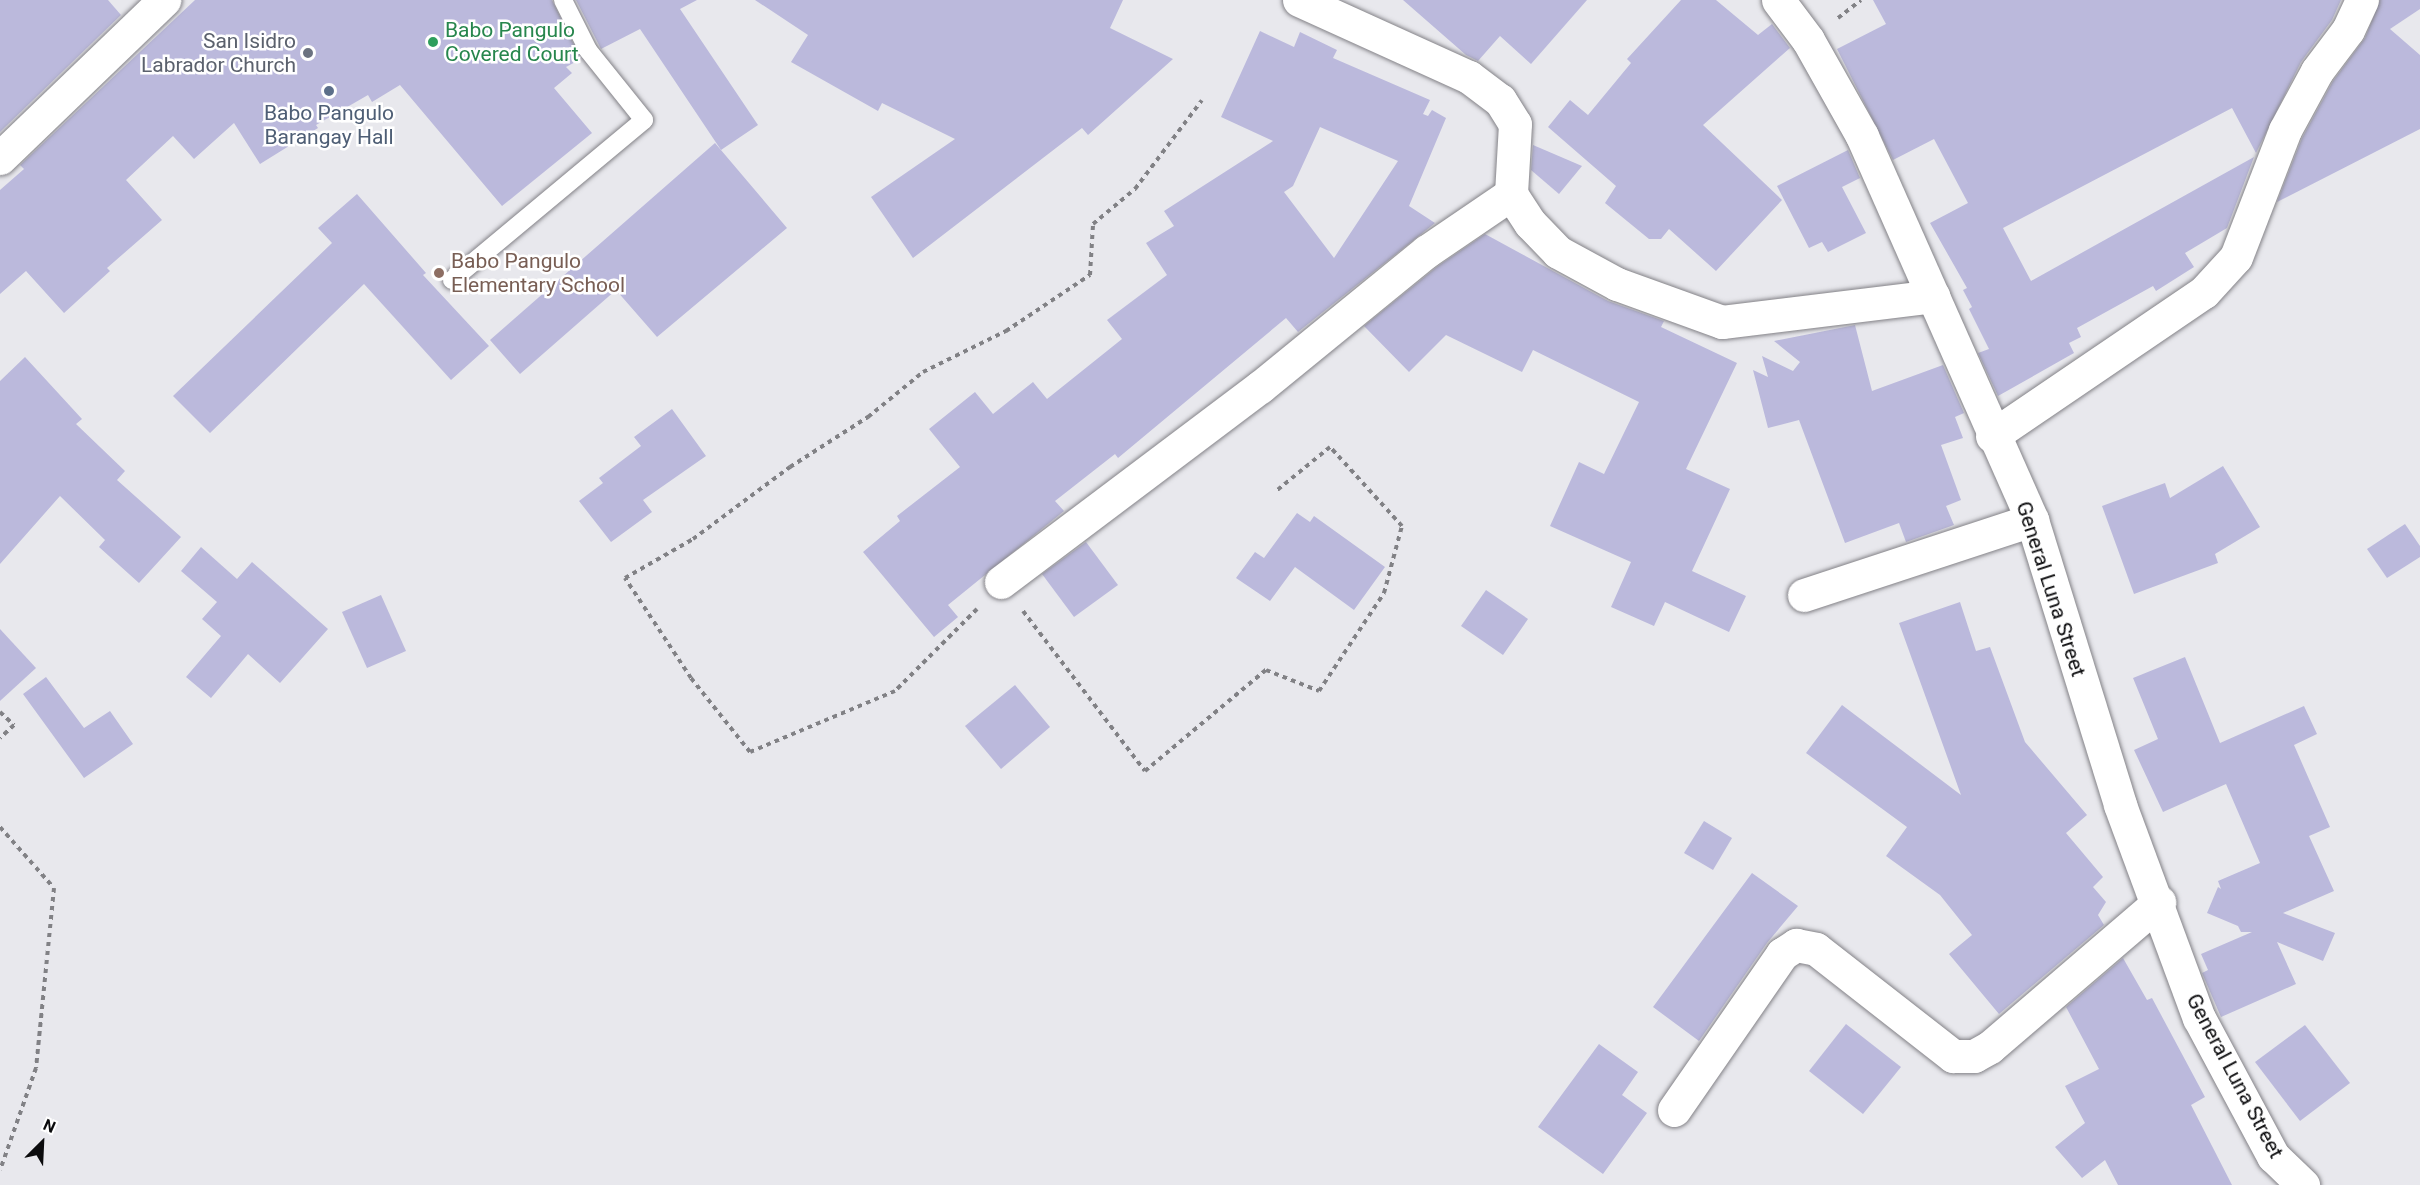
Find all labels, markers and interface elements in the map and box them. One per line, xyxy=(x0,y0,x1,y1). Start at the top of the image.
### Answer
place label: Babo Pangulo Covered Court xyxy=(445,17,578,67)
place label: San Isidro Labrador Church xyxy=(141,28,296,78)
marker: Babo Pangulo Covered Court xyxy=(426,35,440,49)
marker: San Isidro Labrador Church xyxy=(301,46,315,60)
marker: Babo Pangulo Barangay Hall xyxy=(322,84,336,98)
place label: Babo Pangulo Barangay Hall xyxy=(264,100,394,150)
place label: Babo Pangulo Elementary School xyxy=(451,248,625,298)
marker: Babo Pangulo Elementary School xyxy=(432,266,446,280)
street label: General Luna Street xyxy=(2011,498,2091,680)
street label: General Luna Street xyxy=(2181,989,2289,1163)
north arrow xyxy=(12,1113,72,1173)
text: N xyxy=(40,1115,59,1137)

